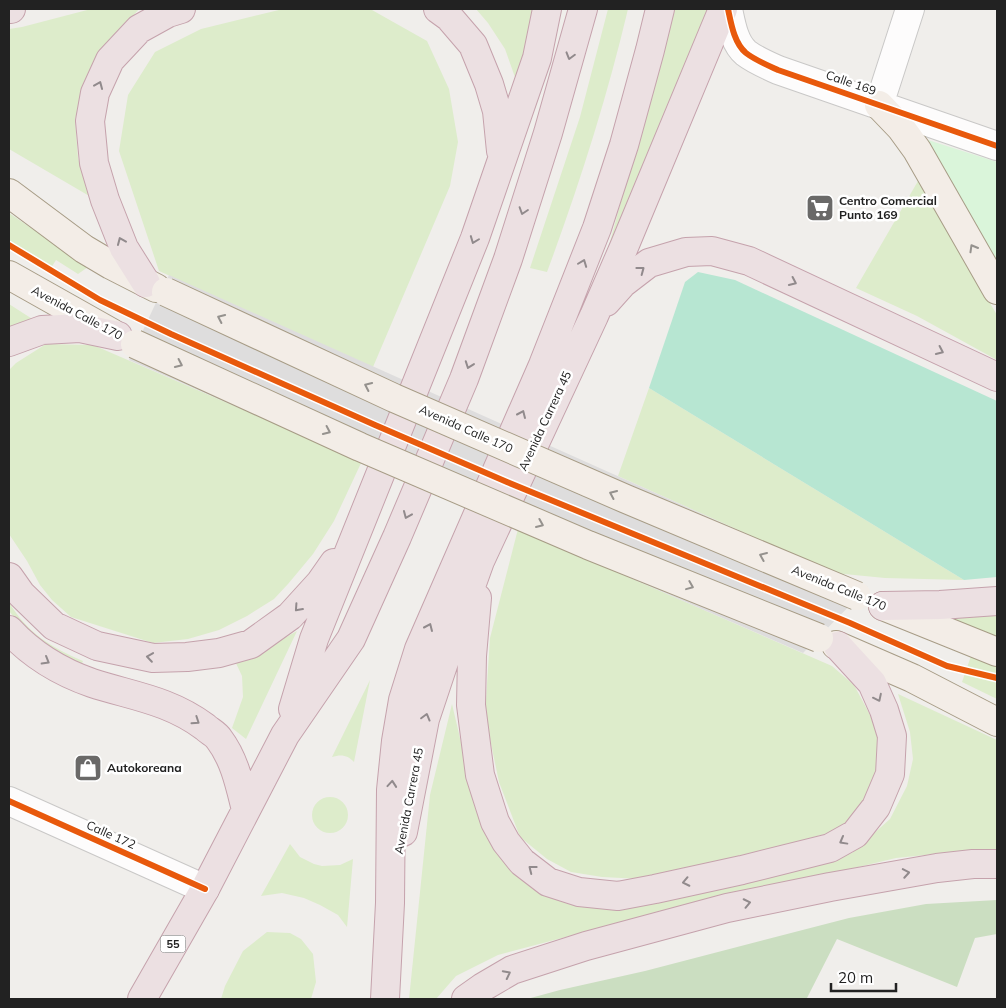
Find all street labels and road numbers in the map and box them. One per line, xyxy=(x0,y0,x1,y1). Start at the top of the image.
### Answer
street label: Calle 169 xyxy=(824,67,878,98)
street label: Avenida Calle 170 xyxy=(29,282,125,343)
street label: Avenida Carrera 45 xyxy=(515,369,574,473)
street label: Avenida Calle 170 xyxy=(417,401,515,456)
street label: Avenida Calle 170 xyxy=(790,562,889,613)
street label: Avenida Carrera 45 xyxy=(391,746,426,855)
street label: Calle 172 xyxy=(84,817,138,852)
road number: 55 xyxy=(160,936,186,952)

